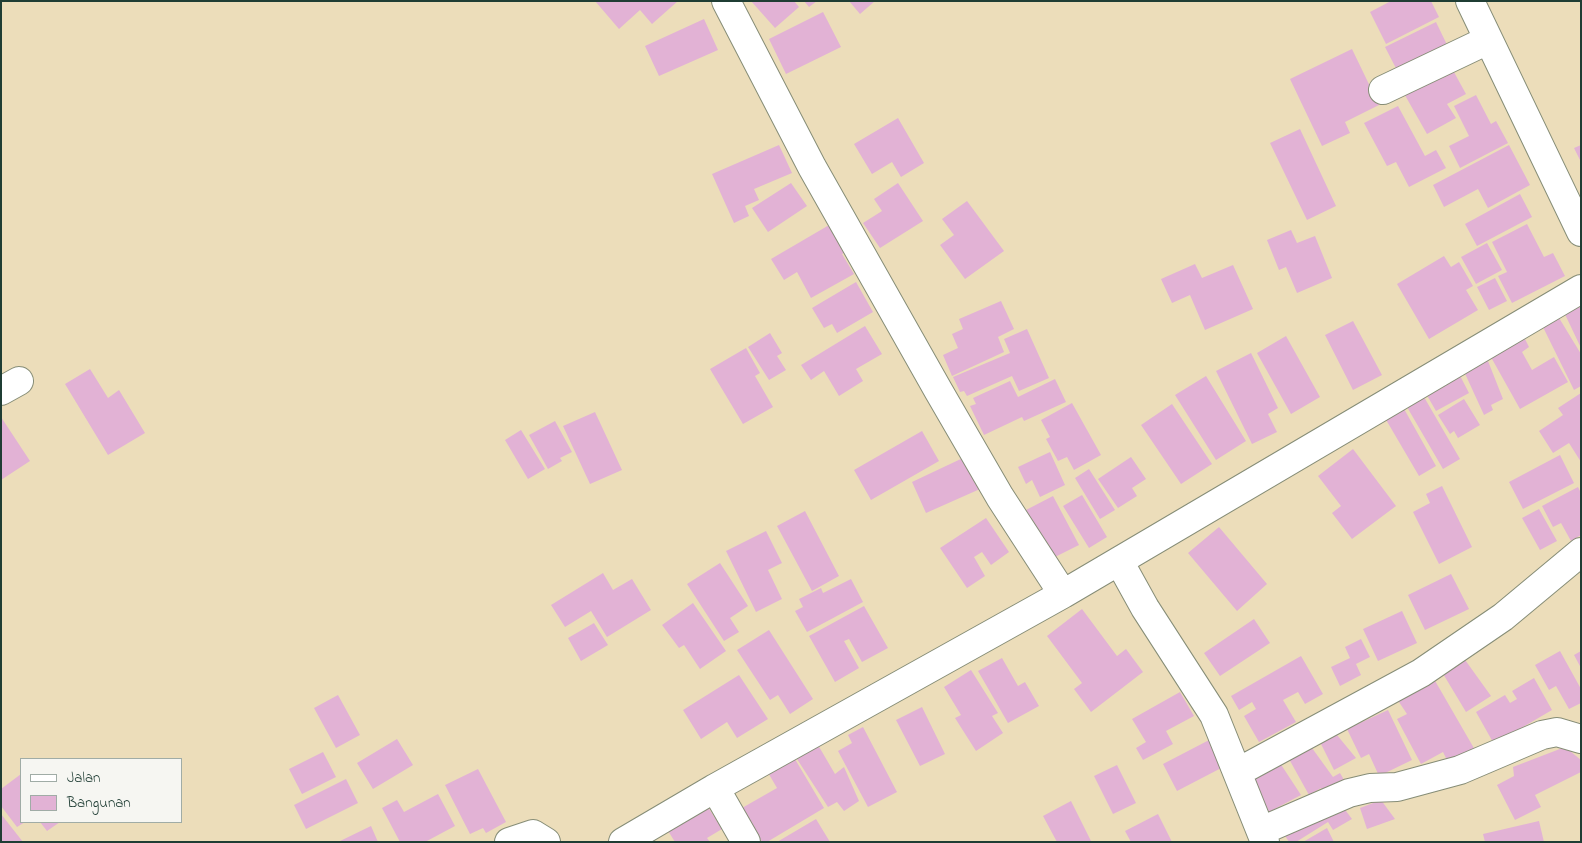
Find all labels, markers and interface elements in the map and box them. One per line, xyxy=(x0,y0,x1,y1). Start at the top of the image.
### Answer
legend xyxy=(20,758,182,823)
text: Jalan xyxy=(67,767,100,789)
text: Bangunan xyxy=(67,792,131,814)

